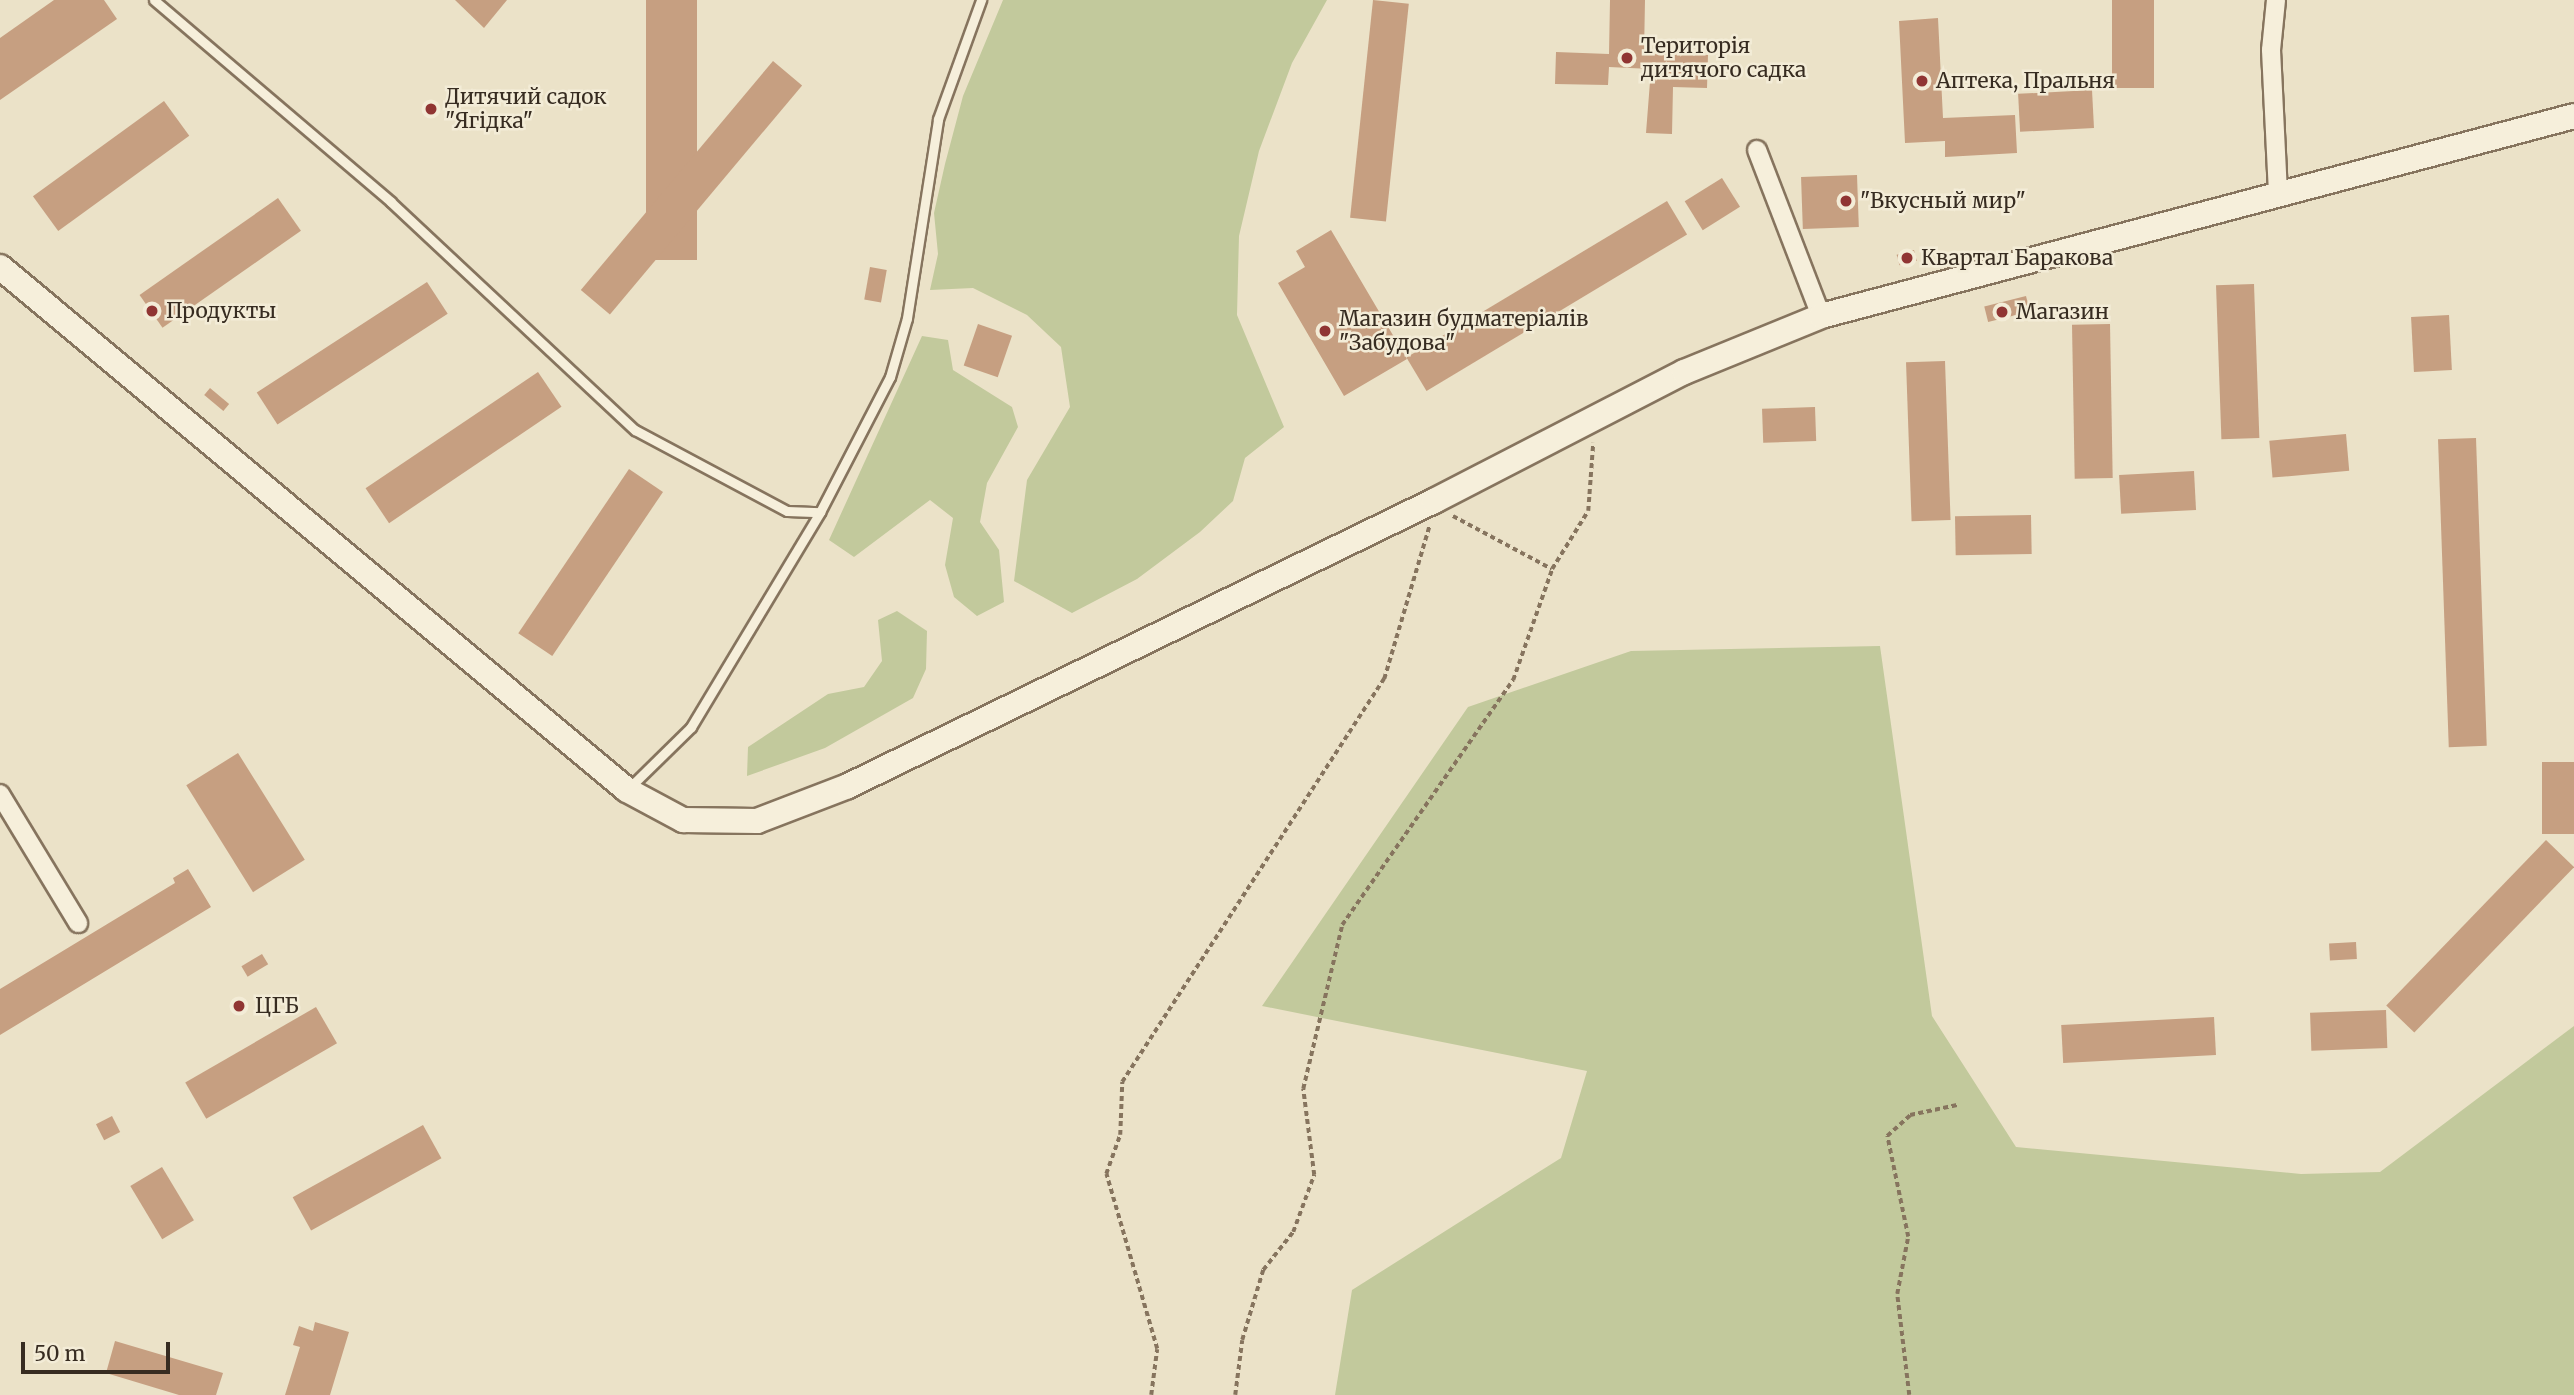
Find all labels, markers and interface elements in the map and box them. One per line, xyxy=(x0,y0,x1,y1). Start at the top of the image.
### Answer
place label: Територія дитячого садка xyxy=(1641,33,1806,83)
marker: Територія дитячого садка xyxy=(1619,50,1635,66)
place label: Аптека, Пральня xyxy=(1936,68,2115,94)
marker: Аптека, Пральня xyxy=(1914,73,1930,89)
place label: Дитячий садок "Ягідка" xyxy=(445,84,607,134)
marker: Дитячий садок "Ягідка" xyxy=(423,101,439,117)
place label: "Вкусный мир" xyxy=(1860,188,2026,214)
marker: "Вкусный мир" xyxy=(1838,193,1854,209)
place label: Квартал Баракова xyxy=(1921,245,2113,271)
marker: Квартал Баракова xyxy=(1899,250,1915,266)
place label: Продукты xyxy=(166,298,276,324)
place label: Магазин xyxy=(2016,299,2109,325)
marker: Продукты xyxy=(144,303,160,319)
marker: Магазин xyxy=(1994,304,2010,320)
place label: Магазин будматеріалів "Забудова" xyxy=(1339,306,1588,356)
marker: Магазин будматеріалів "Забудова" xyxy=(1317,323,1333,339)
place label: ЦГБ xyxy=(255,993,299,1019)
marker: ЦГБ xyxy=(229,996,249,1016)
scale bar xyxy=(24,1328,173,1372)
text: 50 m xyxy=(34,1340,85,1367)

